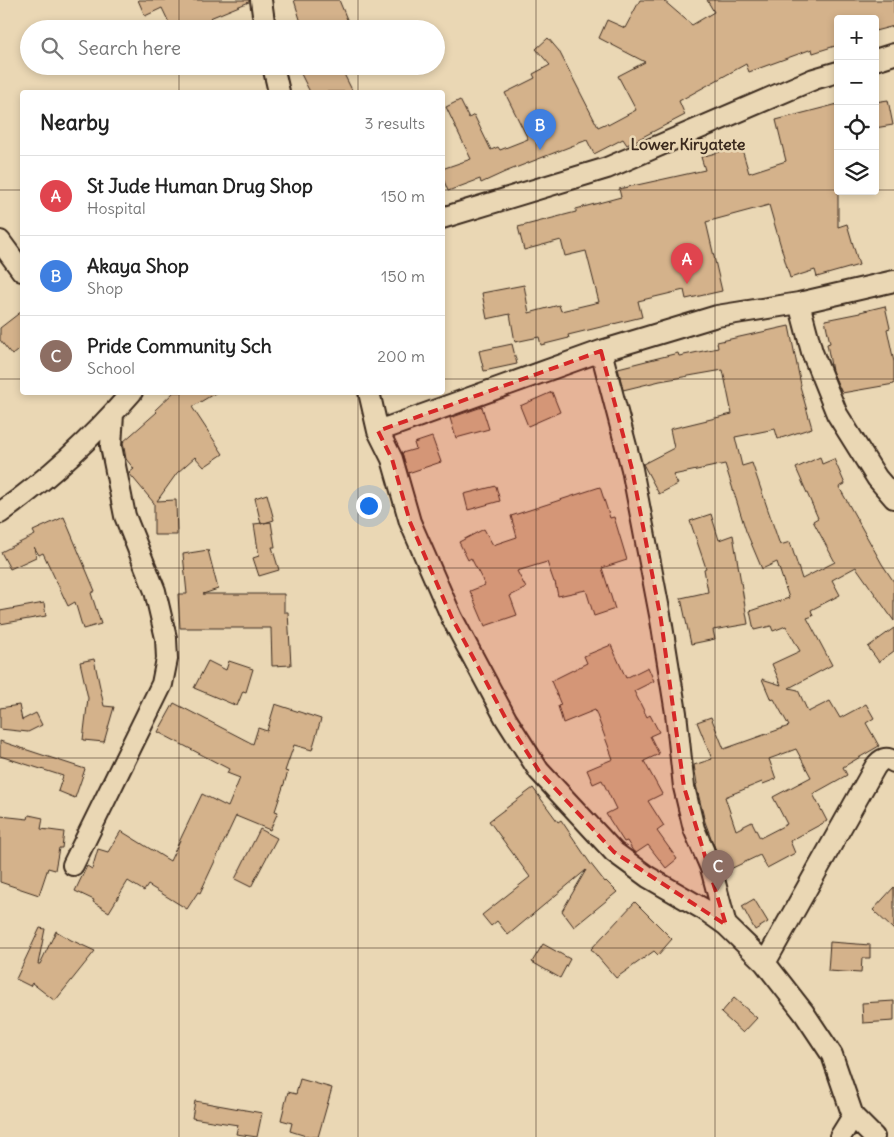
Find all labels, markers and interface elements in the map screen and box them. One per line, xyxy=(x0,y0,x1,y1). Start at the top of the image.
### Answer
map controls xyxy=(834,15,879,195)
button: + xyxy=(834,15,879,60)
search box xyxy=(20,20,445,75)
icon: search xyxy=(38,34,66,62)
text: Search here xyxy=(78,36,181,60)
button: − xyxy=(834,60,879,105)
button: locate xyxy=(834,105,879,150)
text: Nearby xyxy=(40,109,110,136)
pin: B xyxy=(524,109,556,150)
text: 3 results xyxy=(365,113,425,133)
district label: Lower Kiryatete xyxy=(631,134,746,155)
button: layers xyxy=(834,150,879,195)
text: St Jude Human Drug Shop xyxy=(87,174,313,198)
text: A xyxy=(51,186,61,206)
text: 150 m xyxy=(381,186,425,206)
text: Hospital xyxy=(87,198,146,218)
pin: A xyxy=(671,243,703,284)
text: Akaya Shop xyxy=(87,254,189,278)
text: B xyxy=(51,266,61,286)
text: 150 m xyxy=(381,266,425,286)
text: Shop xyxy=(87,278,123,298)
text: Pride Community Sch xyxy=(87,334,272,358)
text: C xyxy=(51,346,61,366)
text: 200 m xyxy=(377,346,425,366)
text: School xyxy=(87,358,135,378)
your location xyxy=(356,493,382,519)
pin: C xyxy=(702,850,734,891)

